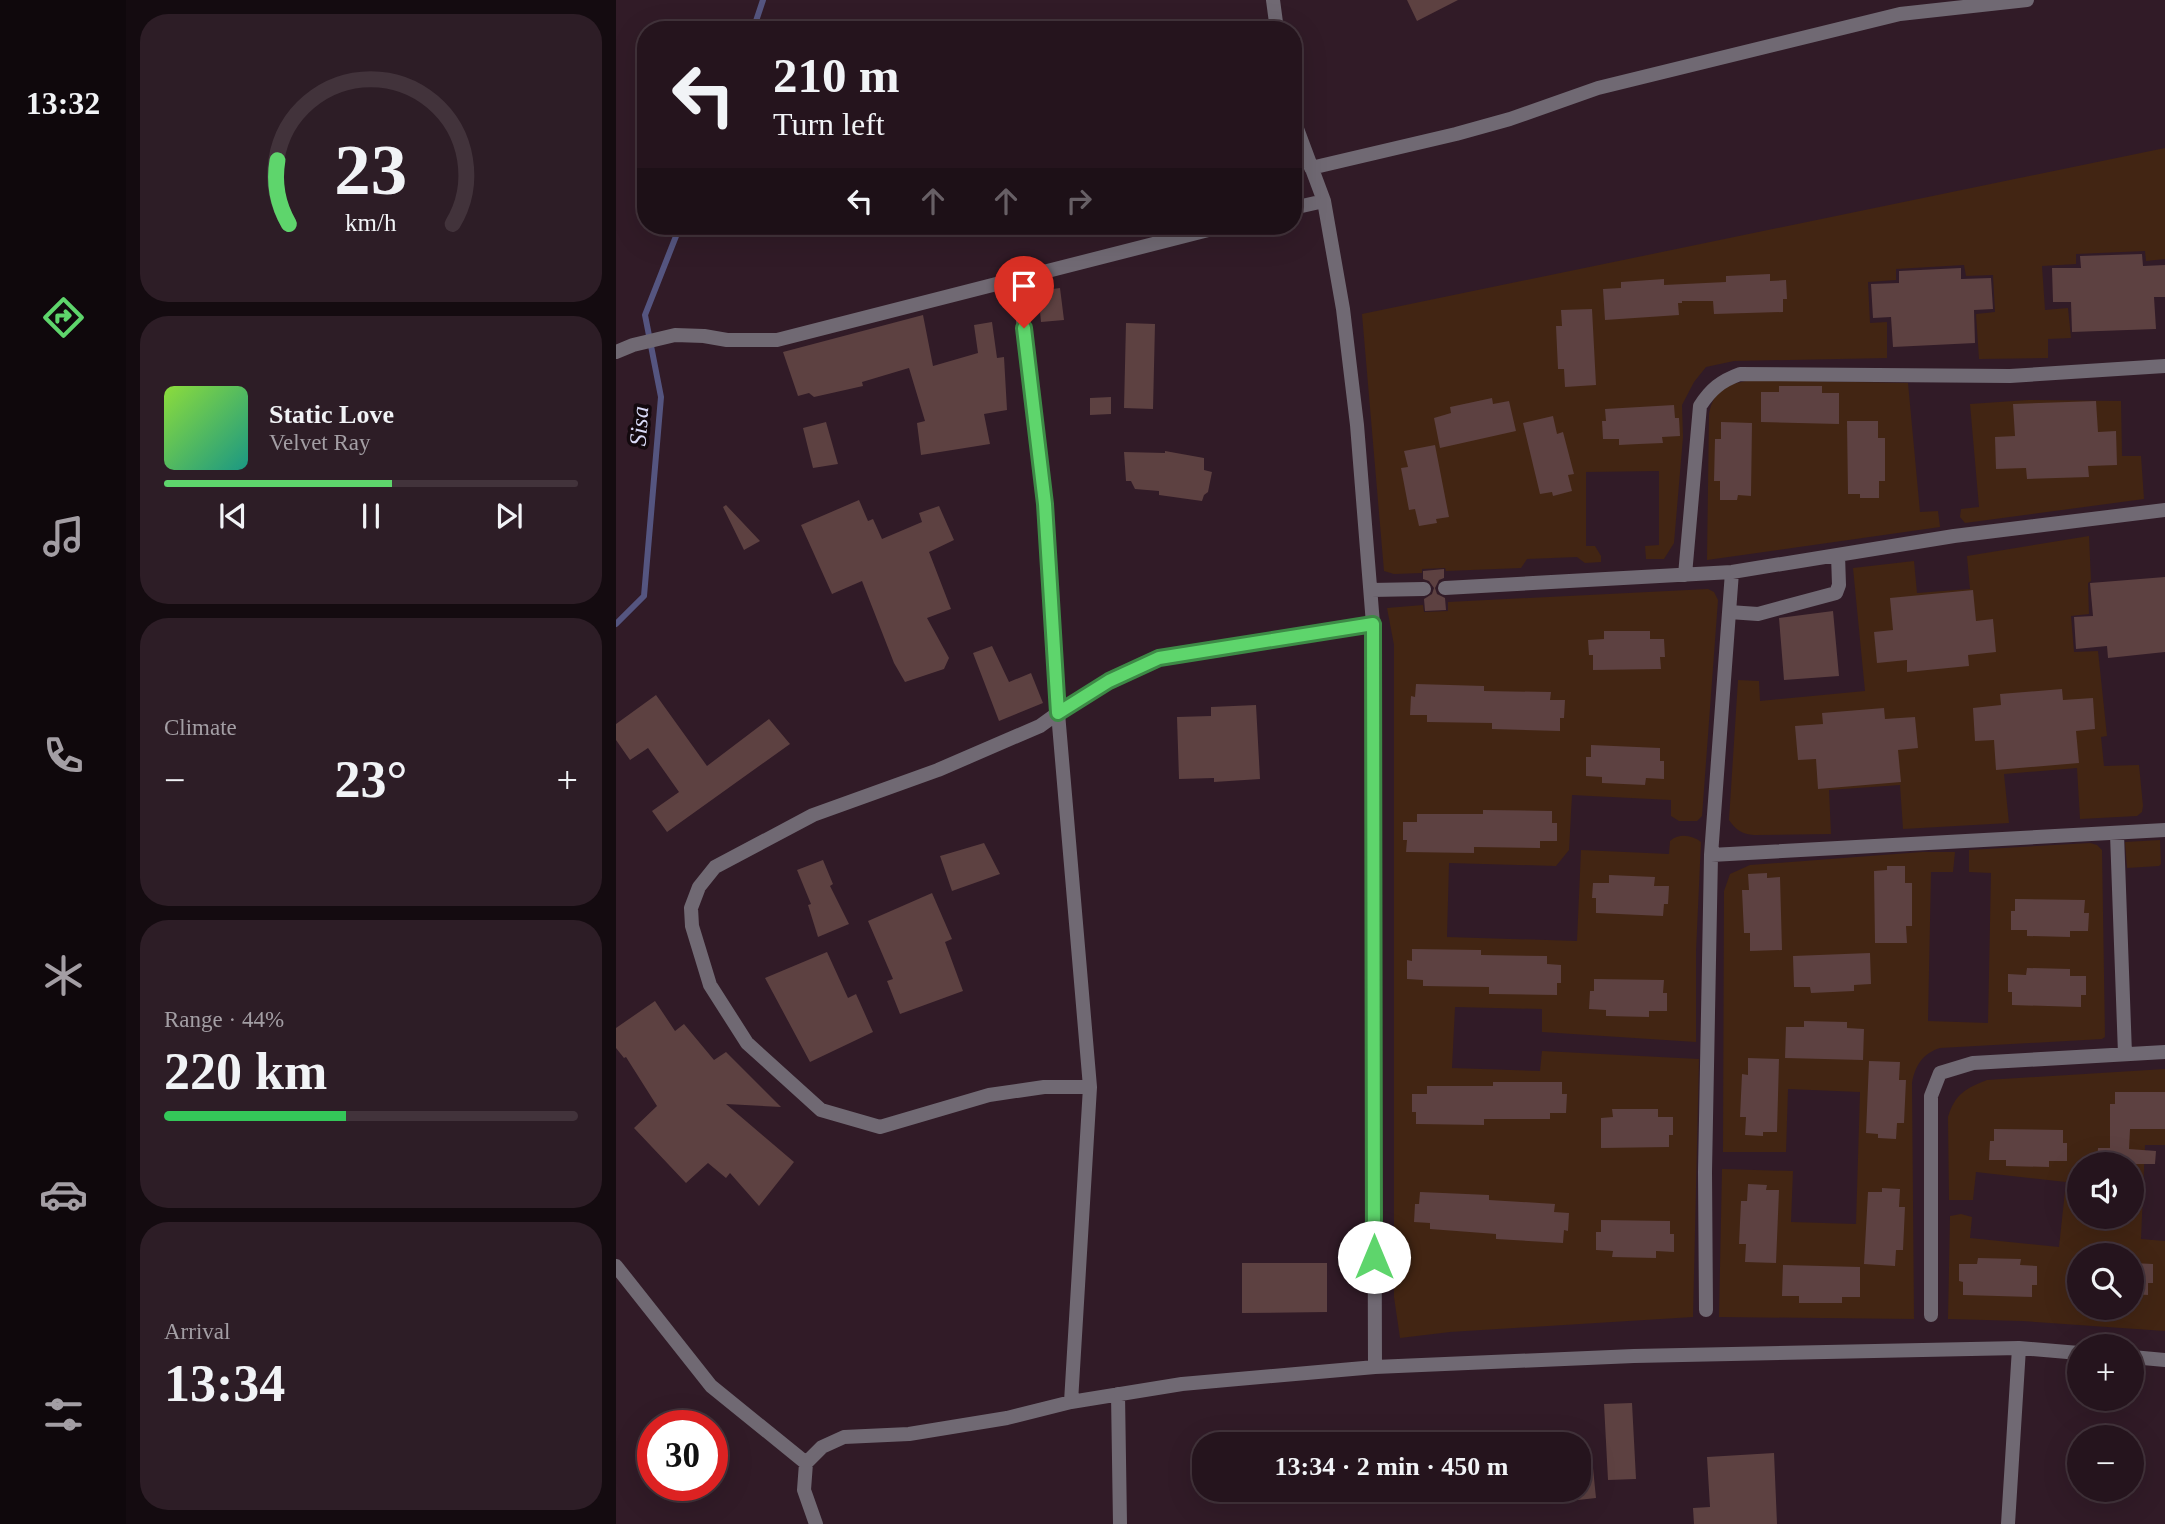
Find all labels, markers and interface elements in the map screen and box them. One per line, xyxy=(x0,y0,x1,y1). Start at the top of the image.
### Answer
text: 210 m xyxy=(773,48,900,103)
icon: left xyxy=(658,49,749,140)
text: 13:32 xyxy=(26,85,100,121)
text: Turn left xyxy=(773,106,885,142)
text: 23 xyxy=(335,129,407,210)
icon: left xyxy=(841,182,879,220)
icon: ahead xyxy=(914,182,952,220)
icon: ahead xyxy=(987,182,1025,220)
icon: right xyxy=(1060,182,1098,220)
text: km/h xyxy=(345,209,397,236)
pin xyxy=(994,256,1054,328)
icon: arrive xyxy=(1005,267,1043,305)
icon: directions xyxy=(39,293,88,342)
text: Static Love xyxy=(269,400,394,429)
water label: Sisa xyxy=(625,405,653,447)
text: Velvet Ray xyxy=(269,430,371,455)
icon: previous xyxy=(214,497,252,535)
icon: pause xyxy=(352,497,390,535)
icon: next xyxy=(490,497,528,535)
icon: music xyxy=(39,512,88,561)
text: Climate xyxy=(164,715,237,740)
icon: phone xyxy=(39,731,88,780)
text: 23° xyxy=(335,751,407,808)
text: − xyxy=(164,759,185,801)
text: + xyxy=(557,759,578,801)
icon: climate xyxy=(39,951,88,1000)
text: Range · 44% xyxy=(164,1007,284,1032)
text: 220 km xyxy=(164,1043,327,1100)
map controls xyxy=(2067,1152,2144,1502)
button: sound xyxy=(2067,1152,2144,1229)
icon: car xyxy=(39,1170,88,1219)
position arrow xyxy=(1337,1220,1411,1294)
button: search xyxy=(2067,1243,2144,1320)
text: Arrival xyxy=(164,1319,230,1344)
button: + xyxy=(2067,1334,2144,1411)
text: 13:34 xyxy=(164,1355,285,1412)
icon: filters xyxy=(39,1390,88,1439)
speed limit sign: 30 xyxy=(637,1410,728,1501)
button: − xyxy=(2067,1425,2144,1502)
text: 13:34 · 2 min · 450 m xyxy=(1275,1452,1509,1481)

